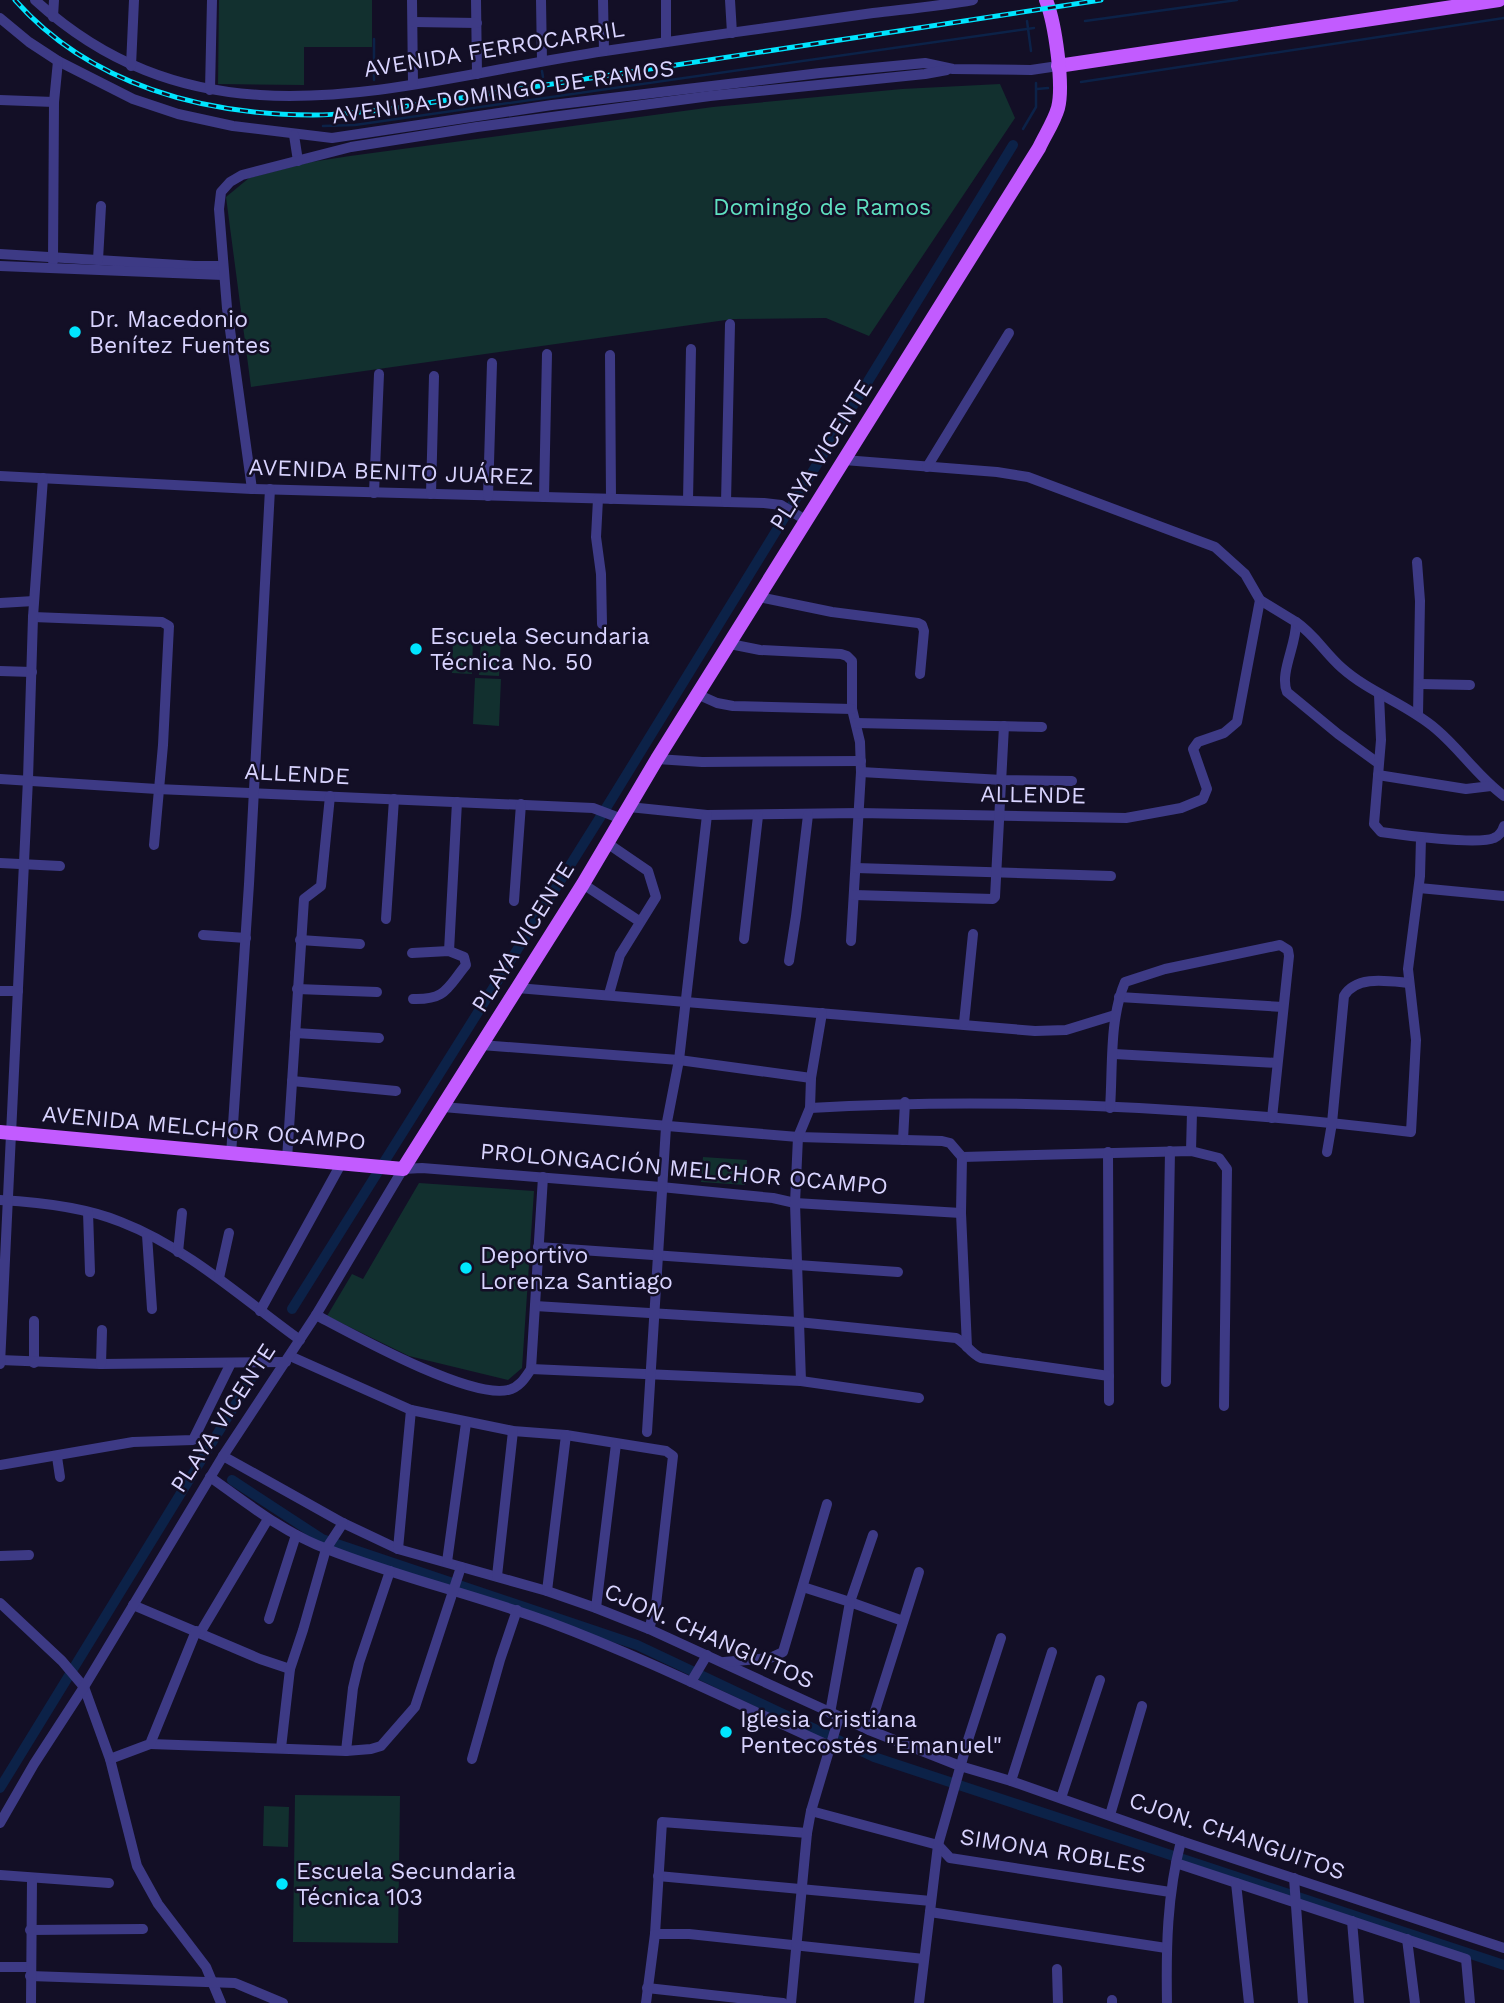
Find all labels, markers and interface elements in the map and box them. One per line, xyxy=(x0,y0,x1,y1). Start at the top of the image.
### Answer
street label: AVENIDA FERROCARRIL xyxy=(362,15,627,83)
street label: AVENIDA DOMINGO DE RAMOS xyxy=(330,55,676,129)
park label: Domingo de Ramos xyxy=(713,194,931,221)
place label: Dr. Macedonio Benítez Fuentes xyxy=(89,306,270,359)
marker: Dr. Macedonio Benítez Fuentes xyxy=(67,324,83,340)
street label: PLAYA VICENTE xyxy=(764,375,878,535)
street label: AVENIDA BENITO JUÁREZ xyxy=(248,454,534,490)
place label: Escuela Secundaria Técnica No. 50 xyxy=(430,623,650,676)
marker: Escuela Secundaria Técnica No. 50 xyxy=(408,641,424,657)
street label: ALLENDE xyxy=(244,758,350,790)
street label: ALLENDE xyxy=(980,781,1086,809)
street label: PLAYA VICENTE xyxy=(466,857,580,1017)
street label: AVENIDA MELCHOR OCAMPO xyxy=(41,1100,367,1156)
street label: PROLONGACIÓN MELCHOR OCAMPO xyxy=(479,1137,889,1200)
place label: Deportivo Lorenza Santiago xyxy=(480,1242,673,1295)
marker: Deportivo Lorenza Santiago xyxy=(458,1260,474,1276)
street label: PLAYA VICENTE xyxy=(165,1338,281,1498)
street label: CJON. CHANGUITOS xyxy=(600,1578,818,1694)
place label: Iglesia Cristiana Pentecostés "Emanuel" xyxy=(740,1706,1002,1759)
marker: Iglesia Cristiana Pentecostés "Emanuel" xyxy=(718,1724,734,1740)
street label: CJON. CHANGUITOS xyxy=(1125,1786,1349,1886)
street label: SIMONA ROBLES xyxy=(958,1823,1148,1879)
place label: Escuela Secundaria Técnica 103 xyxy=(296,1858,516,1911)
marker: Escuela Secundaria Técnica 103 xyxy=(274,1876,290,1892)

